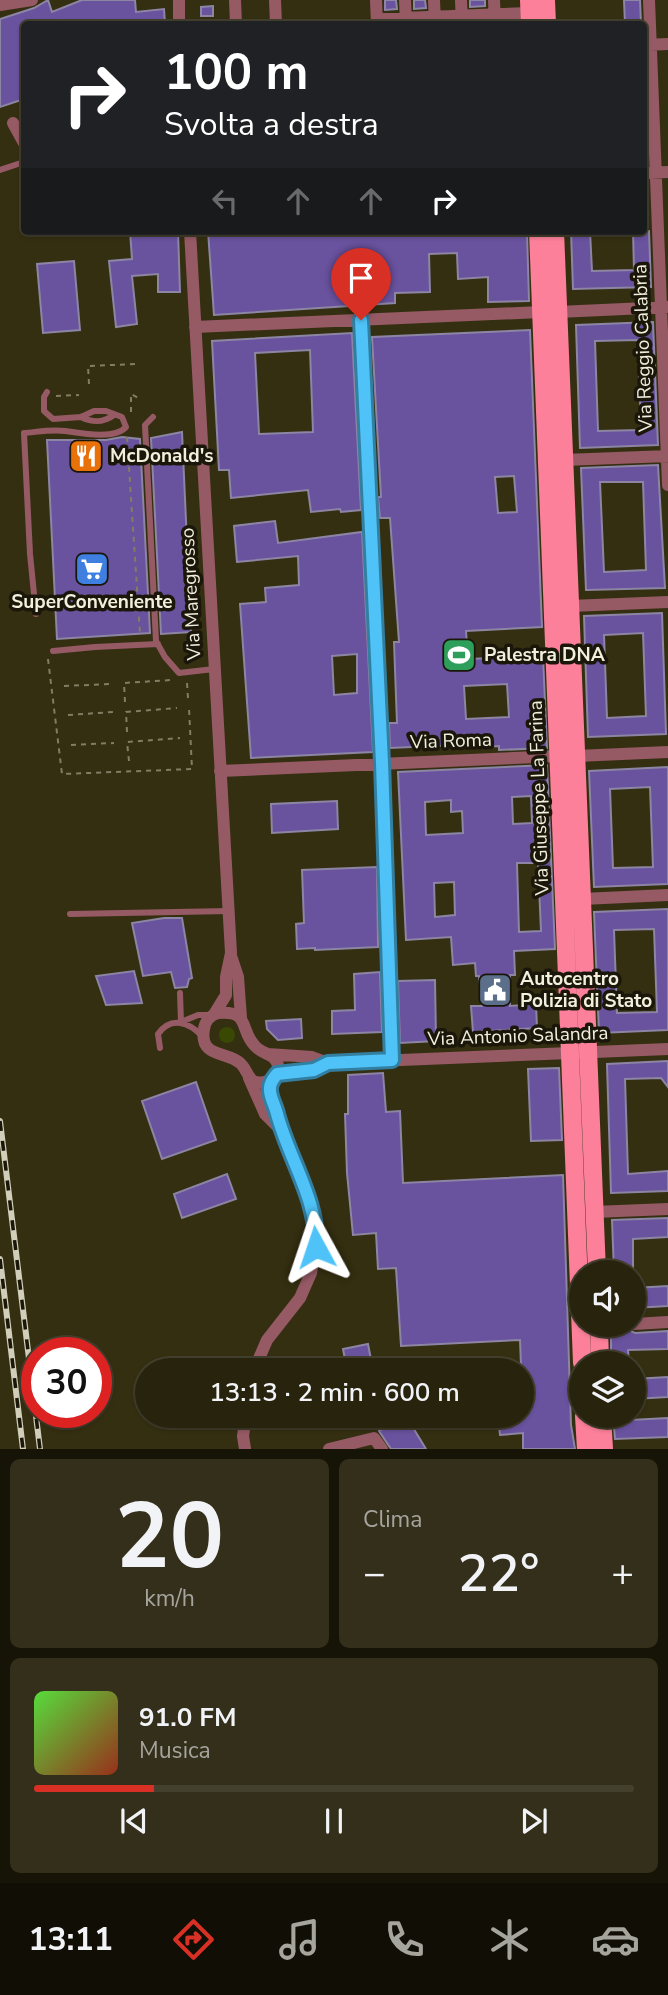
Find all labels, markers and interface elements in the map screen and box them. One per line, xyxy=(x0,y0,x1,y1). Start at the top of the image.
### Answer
text: 100 m xyxy=(164,39,308,106)
icon: right xyxy=(49,49,140,140)
text: Svolta a destra xyxy=(164,103,379,146)
icon: left xyxy=(206,182,244,220)
icon: ahead xyxy=(279,182,317,220)
icon: ahead xyxy=(352,182,390,220)
icon: right xyxy=(425,182,463,220)
pin xyxy=(331,248,391,320)
icon: arrive xyxy=(342,259,380,297)
street label: Via Reggio Calabria xyxy=(627,264,659,433)
restaurant icon: McDonald's xyxy=(67,437,105,475)
place label: McDonald's xyxy=(110,443,214,469)
street label: Via Maregrosso xyxy=(175,527,208,662)
supermarket icon: SuperConveniente xyxy=(73,550,111,588)
place label: SuperConveniente xyxy=(11,589,173,615)
sports icon: Palestra DNA xyxy=(440,636,478,674)
place label: Palestra DNA xyxy=(484,642,606,668)
street label: Via Giuseppe La Farina xyxy=(523,700,555,897)
street label: Via Roma xyxy=(409,727,492,755)
place label: Autocentro Polizia di Stato xyxy=(520,966,652,1014)
public building icon: Autocentro Polizia di Stato xyxy=(476,971,514,1009)
street label: Via Antonio Salandra xyxy=(426,1020,609,1052)
position arrow xyxy=(279,1210,353,1284)
map controls xyxy=(569,1260,646,1428)
button: sound xyxy=(569,1260,646,1337)
speed limit sign: 30 xyxy=(21,1337,112,1428)
button: layers xyxy=(569,1351,646,1428)
text: 13:13 · 2 min · 600 m xyxy=(209,1375,460,1410)
text: 20 xyxy=(115,1475,224,1599)
text: Clima xyxy=(363,1504,423,1535)
text: 22° xyxy=(458,1538,539,1609)
text: − xyxy=(363,1548,386,1599)
text: + xyxy=(611,1548,634,1599)
text: km/h xyxy=(144,1583,195,1614)
text: 91.0 FM xyxy=(139,1700,236,1735)
text: Musica xyxy=(139,1735,211,1766)
icon: previous xyxy=(115,1802,153,1840)
icon: pause xyxy=(315,1802,353,1840)
icon: next xyxy=(515,1802,553,1840)
icon: directions xyxy=(169,1915,218,1964)
icon: music xyxy=(275,1915,324,1964)
icon: phone xyxy=(380,1915,429,1964)
icon: climate xyxy=(485,1915,534,1964)
icon: car xyxy=(591,1915,640,1964)
text: 13:11 xyxy=(28,1918,113,1961)

